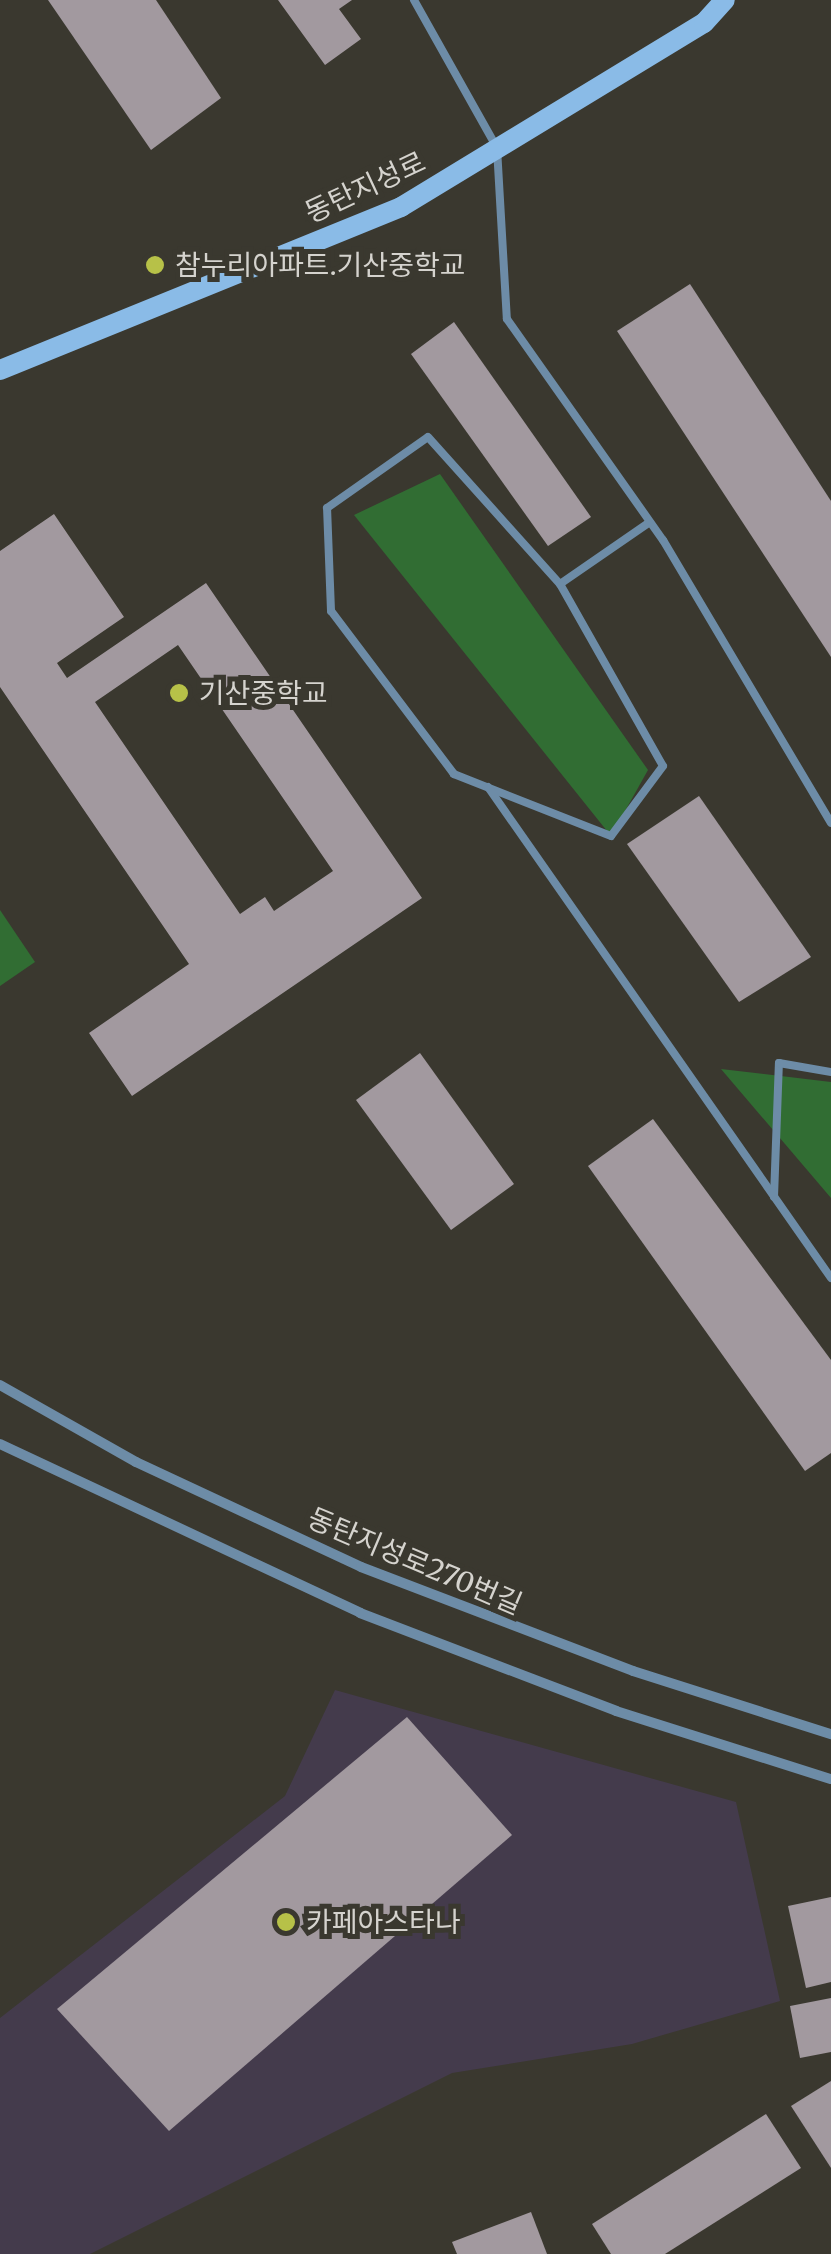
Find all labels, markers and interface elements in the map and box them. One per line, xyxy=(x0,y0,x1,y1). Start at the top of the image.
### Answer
street label: 동탄지성로 xyxy=(300,145,430,229)
place label: 참누리아파트.기산중학교 xyxy=(175,248,465,282)
marker: 참누리아파트.기산중학교 xyxy=(144,254,166,276)
place label: 기산중학교 xyxy=(199,676,328,710)
marker: 기산중학교 xyxy=(168,682,190,704)
street label: 동탄지성로270번길 xyxy=(303,1501,527,1621)
place label: 카페아스타나 xyxy=(306,1905,461,1939)
marker: 카페아스타나 xyxy=(275,1911,297,1933)

